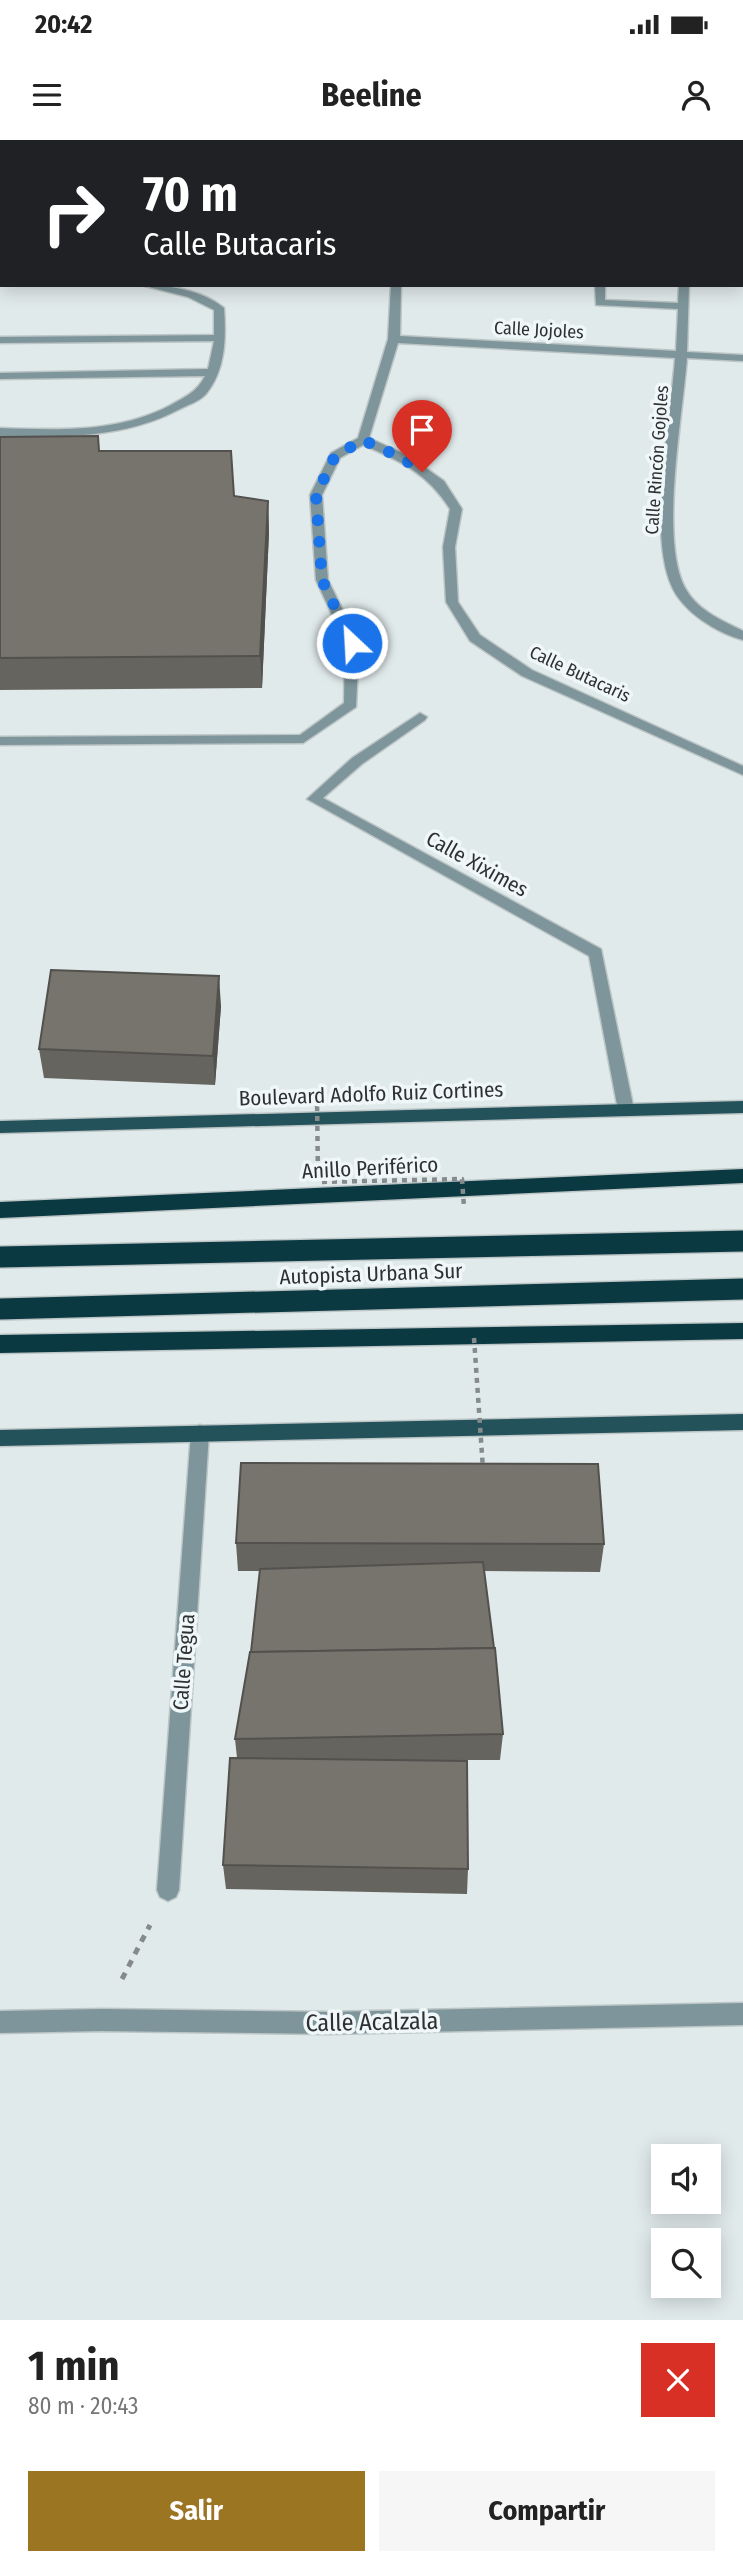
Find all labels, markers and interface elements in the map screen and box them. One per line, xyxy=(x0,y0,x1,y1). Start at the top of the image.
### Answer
text: 20:42 xyxy=(35,9,92,40)
icon: menu xyxy=(28,76,66,114)
text: Beeline xyxy=(321,76,422,114)
icon: person xyxy=(677,76,715,114)
text: 70 m xyxy=(143,165,238,224)
icon: right xyxy=(28,168,119,259)
text: Calle Butacaris xyxy=(143,225,336,263)
street label: Calle Jojoles xyxy=(494,317,585,343)
street label: Calle Rincón Gojoles xyxy=(641,384,673,535)
pin xyxy=(392,400,452,472)
icon: arrive xyxy=(403,411,441,449)
position arrow xyxy=(315,606,389,680)
street label: Calle Butacaris xyxy=(526,641,634,707)
street label: Calle Xiximes xyxy=(422,825,532,903)
street label: Boulevard Adolfo Ruiz Cortines xyxy=(238,1076,504,1112)
street label: Anillo Periférico xyxy=(301,1151,439,1185)
street label: Autopista Urbana Sur xyxy=(279,1258,464,1290)
street label: Calle Tegua xyxy=(168,1613,200,1711)
street label: Calle Acalzala xyxy=(305,2007,439,2037)
map controls xyxy=(651,2144,721,2298)
button: sound xyxy=(651,2144,721,2214)
button: search xyxy=(651,2228,721,2298)
text: 1 min xyxy=(28,2341,119,2391)
button: close xyxy=(641,2343,715,2417)
text: 80 m · 20:43 xyxy=(28,2392,138,2420)
button: Salir xyxy=(28,2471,365,2551)
button: Compartir xyxy=(379,2471,715,2551)

